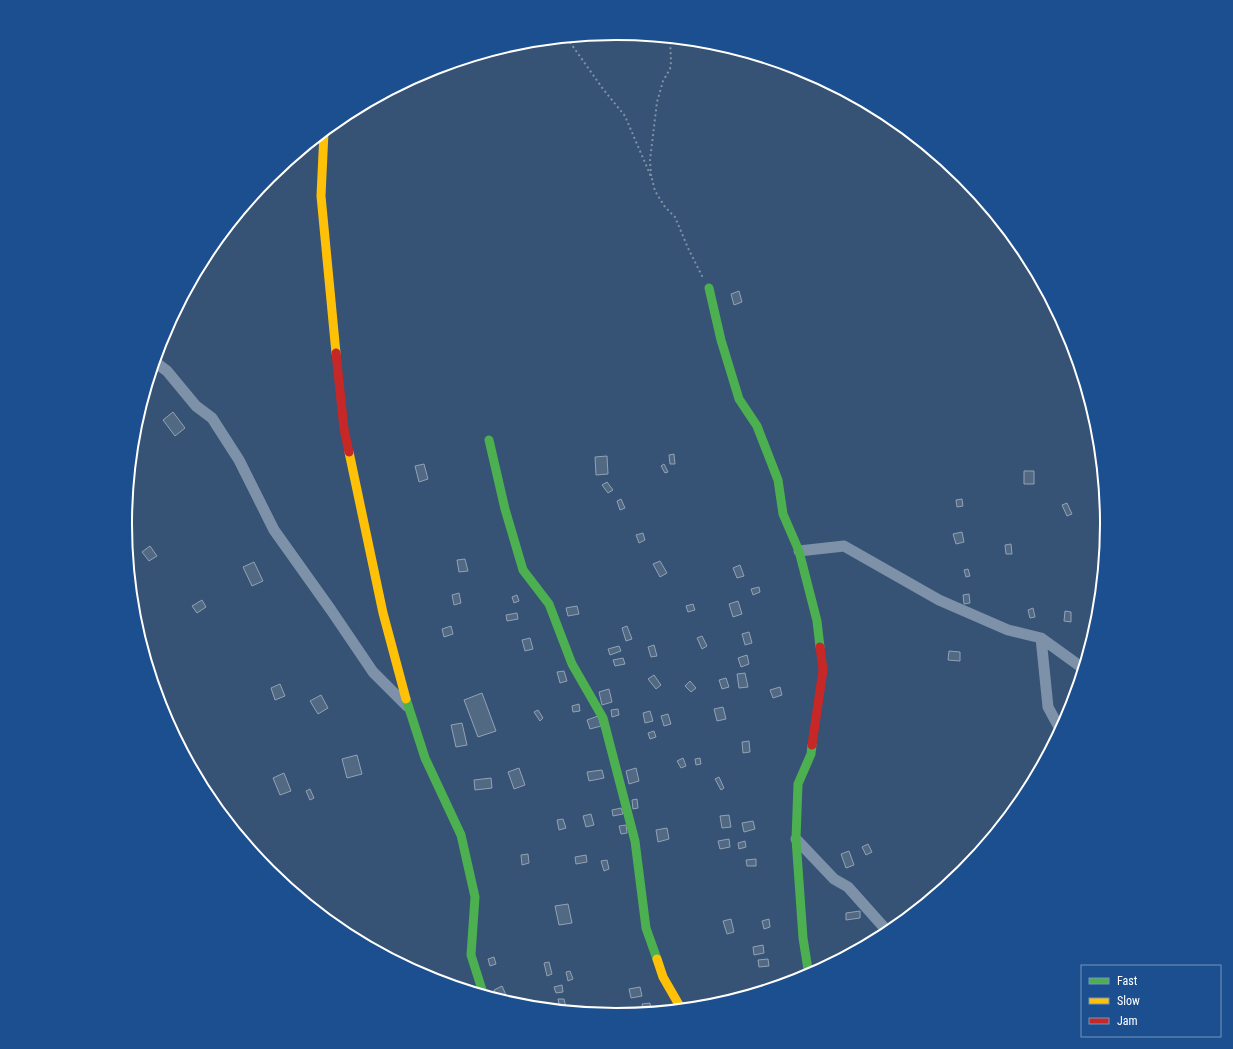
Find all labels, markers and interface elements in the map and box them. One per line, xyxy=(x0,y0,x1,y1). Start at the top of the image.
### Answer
legend xyxy=(1081,965,1221,1037)
text: Fast xyxy=(1117,974,1138,988)
text: Slow xyxy=(1117,994,1140,1008)
text: Jam xyxy=(1117,1014,1138,1028)

